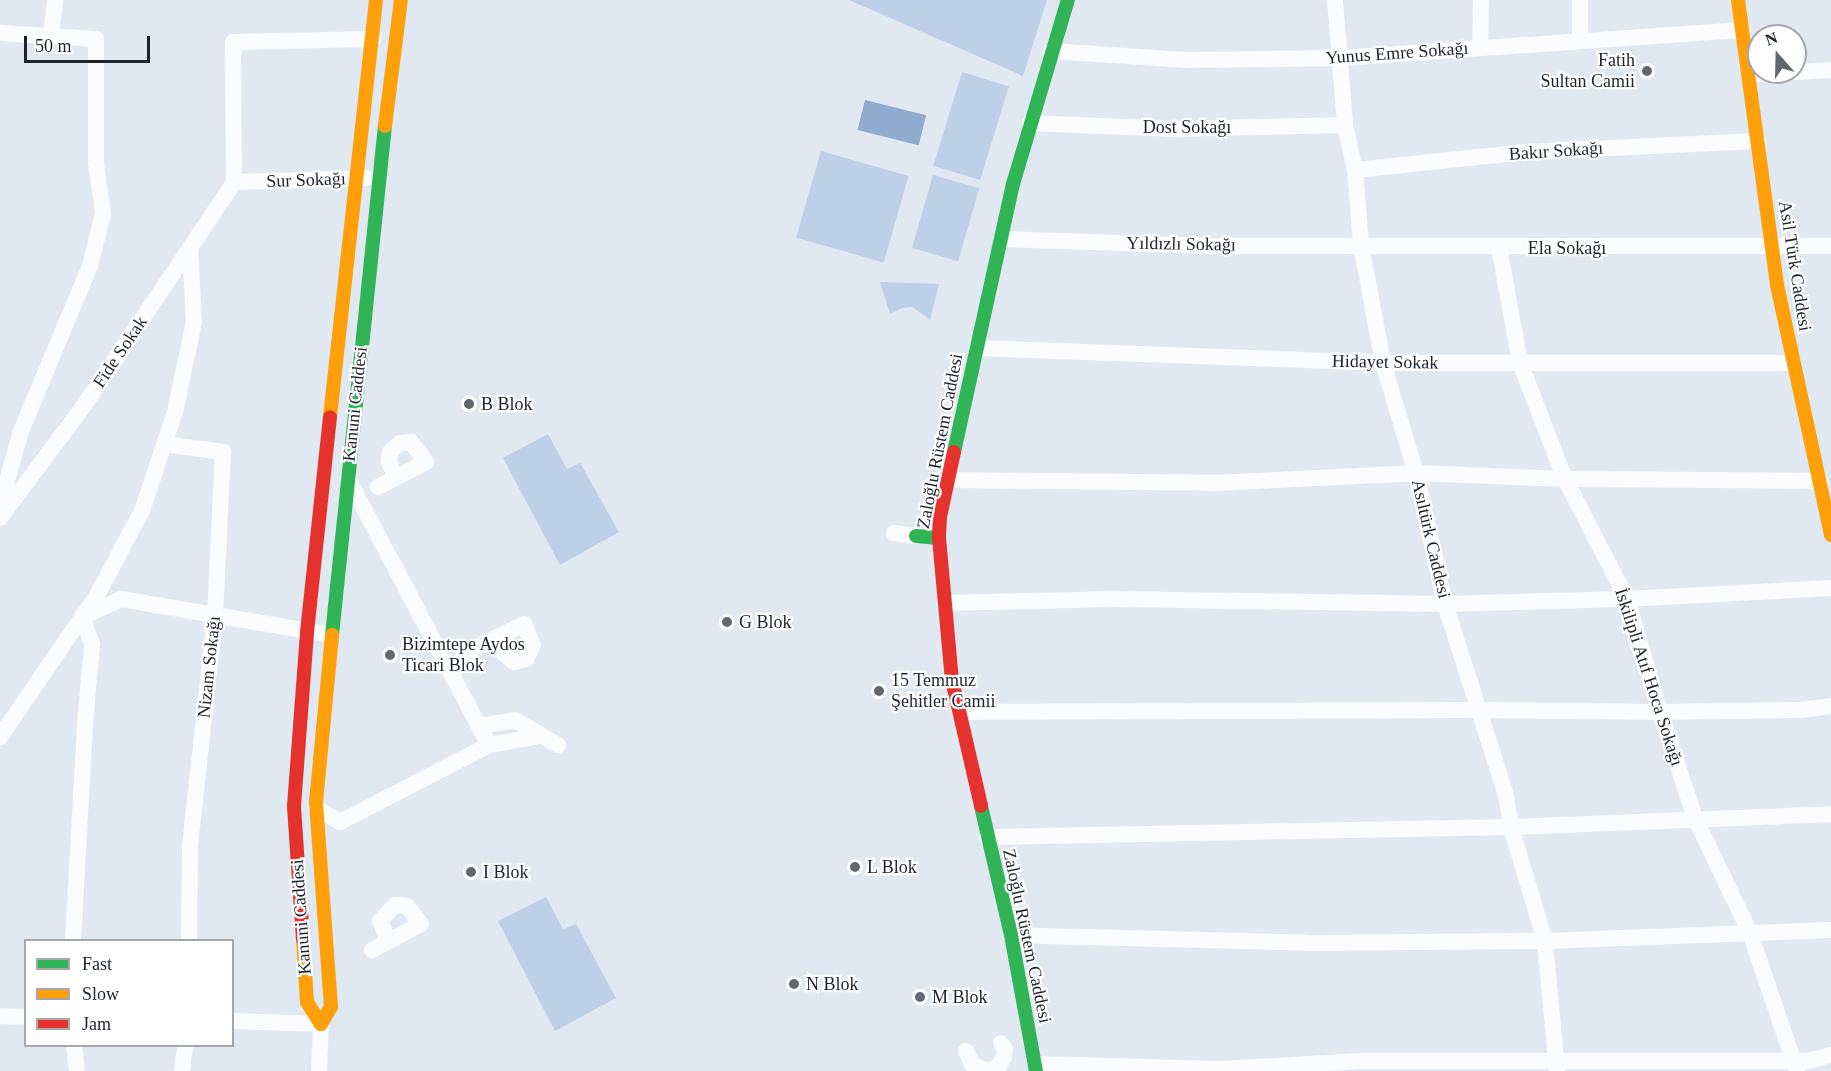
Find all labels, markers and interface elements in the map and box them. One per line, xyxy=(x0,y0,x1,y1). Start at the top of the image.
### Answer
scale bar xyxy=(27,24,153,62)
north arrow xyxy=(1747,24,1807,84)
text: N xyxy=(1763,29,1780,48)
text: 50 m xyxy=(35,36,72,56)
street label: Yunus Emre Sokağı xyxy=(1325,37,1469,69)
place label: Fatih Sultan Camii xyxy=(1540,50,1635,92)
marker: Fatih Sultan Camii xyxy=(1640,64,1654,78)
street label: Dost Sokağı xyxy=(1143,116,1231,138)
street label: Bakır Sokağı xyxy=(1508,137,1604,165)
street label: Sur Sokağı xyxy=(266,168,346,192)
street label: Asil Türk Caddesi xyxy=(1774,199,1816,333)
street label: Yıldızlı Sokağı xyxy=(1126,232,1236,256)
street label: Ela Sokağı xyxy=(1528,237,1606,259)
street label: Fide Sokak xyxy=(88,312,152,392)
street label: Kanuni Caddesi xyxy=(338,345,372,463)
street label: Hidayet Sokak xyxy=(1332,350,1438,374)
street label: Zaloğlu Rüstem Caddesi xyxy=(912,352,968,530)
place label: B Blok xyxy=(481,393,533,415)
marker: B Blok xyxy=(462,397,476,411)
street label: Asıltürk Caddesi xyxy=(1407,477,1455,601)
street label: İskilipli Atıf Hoca Sokağı xyxy=(1610,585,1688,769)
place label: G Blok xyxy=(739,611,792,633)
street label: Nizam Sokağı xyxy=(193,615,225,719)
marker: G Blok xyxy=(720,615,734,629)
place label: Bizimtepe Aydos Ticari Blok xyxy=(402,634,526,676)
marker: Bizimtepe Aydos Ticari Blok xyxy=(383,648,397,662)
place label: 15 Temmuz Şehitler Camii xyxy=(891,670,995,712)
marker: 15 Temmuz Şehitler Camii xyxy=(872,684,886,698)
street label: Zaloğlu Rüstem Caddesi xyxy=(998,847,1056,1025)
place label: L Blok xyxy=(867,856,918,878)
street label: Kanuni Caddesi xyxy=(286,859,316,975)
marker: L Blok xyxy=(848,860,862,874)
place label: I Blok xyxy=(483,861,529,883)
marker: I Blok xyxy=(464,865,478,879)
legend xyxy=(24,939,234,1047)
text: Fast xyxy=(82,954,112,974)
place label: N Blok xyxy=(806,973,859,995)
marker: N Blok xyxy=(787,977,801,991)
text: Slow xyxy=(82,984,119,1004)
place label: M Blok xyxy=(932,986,988,1008)
marker: M Blok xyxy=(913,990,927,1004)
text: Jam xyxy=(82,1014,111,1034)

